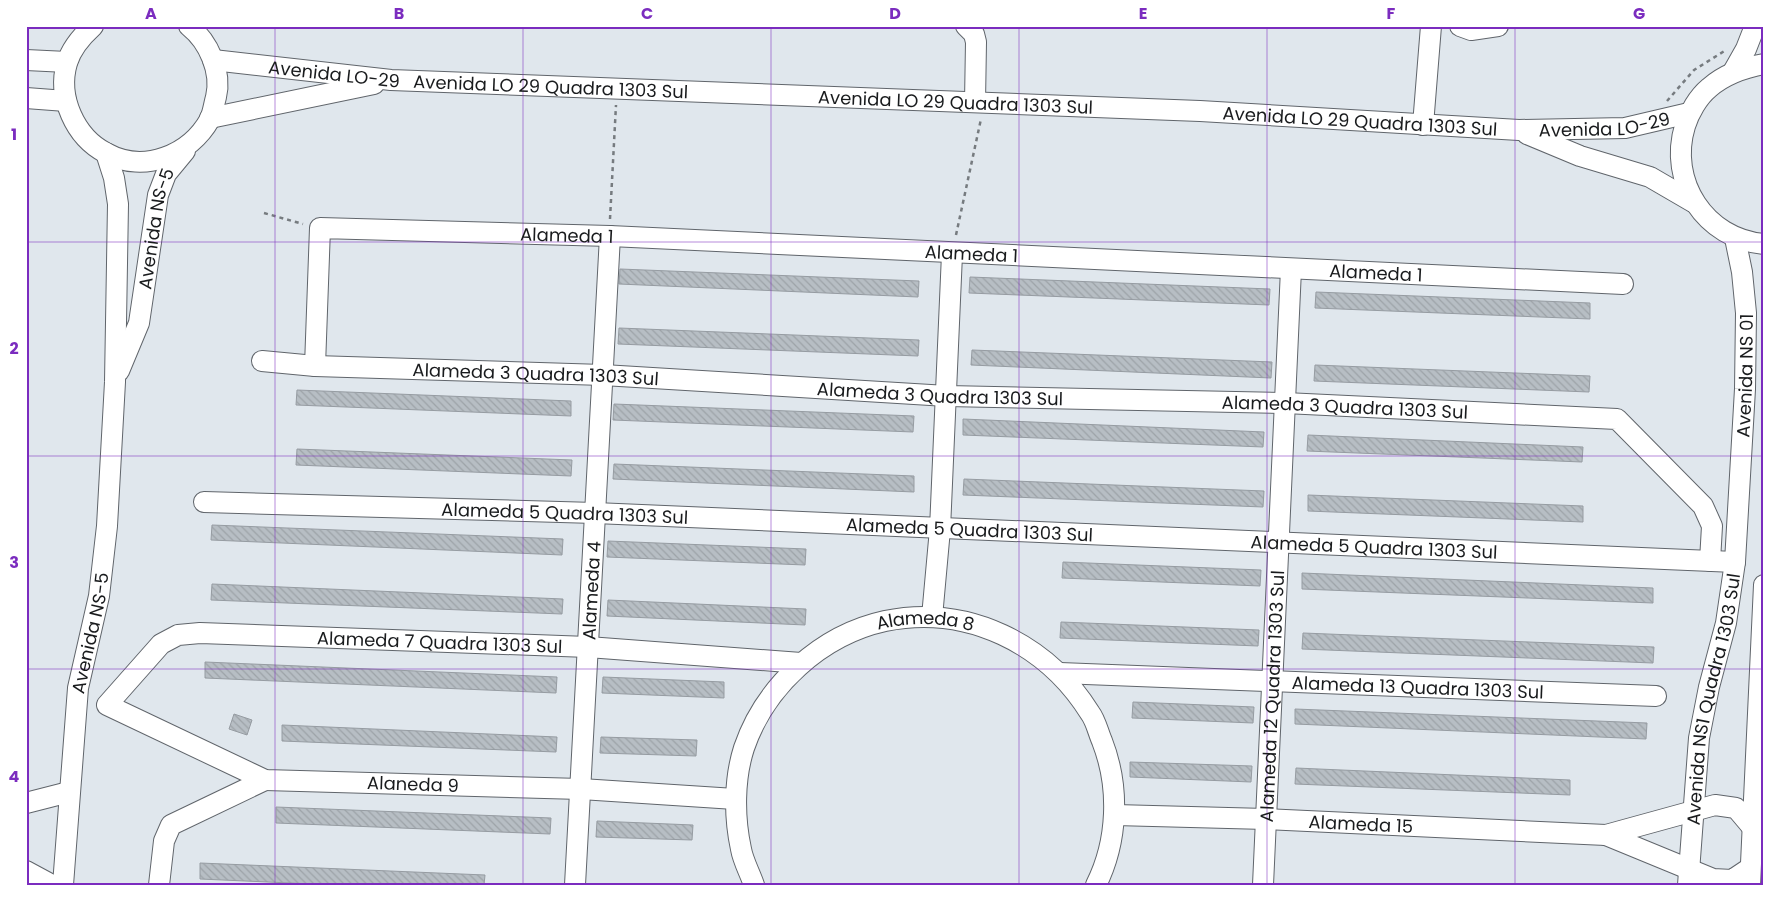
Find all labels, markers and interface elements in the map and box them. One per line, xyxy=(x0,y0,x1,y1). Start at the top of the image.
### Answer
text: A xyxy=(145,2,157,25)
text: B xyxy=(394,2,404,25)
text: C xyxy=(641,2,653,25)
text: D xyxy=(889,2,901,25)
text: E xyxy=(1139,2,1147,25)
text: F xyxy=(1387,2,1396,25)
text: G xyxy=(1633,2,1645,25)
street label: Avenida LO-29 xyxy=(267,54,400,93)
street label: Avenida LO 29 Quadra 1303 Sul xyxy=(413,68,689,104)
street label: Avenida LO 29 Quadra 1303 Sul xyxy=(817,84,1093,119)
street label: Avenida LO 29 Quadra 1303 Sul xyxy=(1222,100,1498,141)
street label: Avenida LO-29 xyxy=(1538,105,1672,142)
text: 1 xyxy=(11,123,17,146)
street label: Avenida NS-5 xyxy=(132,164,180,291)
street label: Alameda 1 xyxy=(520,221,614,249)
street label: Alameda 1 xyxy=(924,238,1019,268)
street label: Alameda 1 xyxy=(1329,258,1423,287)
street label: Avenida NS 01 xyxy=(1730,314,1758,438)
text: 2 xyxy=(9,337,19,360)
street label: Alameda 3 Quadra 1303 Sul xyxy=(412,357,660,391)
street label: Alameda 3 Quadra 1303 Sul xyxy=(816,376,1063,411)
street label: Alameda 3 Quadra 1303 Sul xyxy=(1221,389,1469,424)
street label: Alameda 5 Quadra 1303 Sul xyxy=(441,496,689,530)
street label: Alameda 5 Quadra 1303 Sul xyxy=(845,511,1094,547)
street label: Alameda 5 Quadra 1303 Sul xyxy=(1250,529,1498,564)
street label: Alameda 4 xyxy=(576,540,606,641)
text: 3 xyxy=(9,551,19,574)
street label: Alameda 12 Quadra 1303 Sul xyxy=(1253,570,1290,823)
street label: Avenida NS-5 xyxy=(65,571,114,696)
street label: Avenida NS1 Quadra 1303 Sul xyxy=(1680,571,1746,826)
street label: Alameda 8 xyxy=(874,604,977,636)
street label: Alameda 7 Quadra 1303 Sul xyxy=(316,625,563,659)
street label: Alameda 13 Quadra 1303 Sul xyxy=(1291,669,1544,704)
text: 4 xyxy=(9,765,20,788)
street label: Alaneda 9 xyxy=(367,770,459,798)
street label: Alameda 15 xyxy=(1308,809,1414,838)

